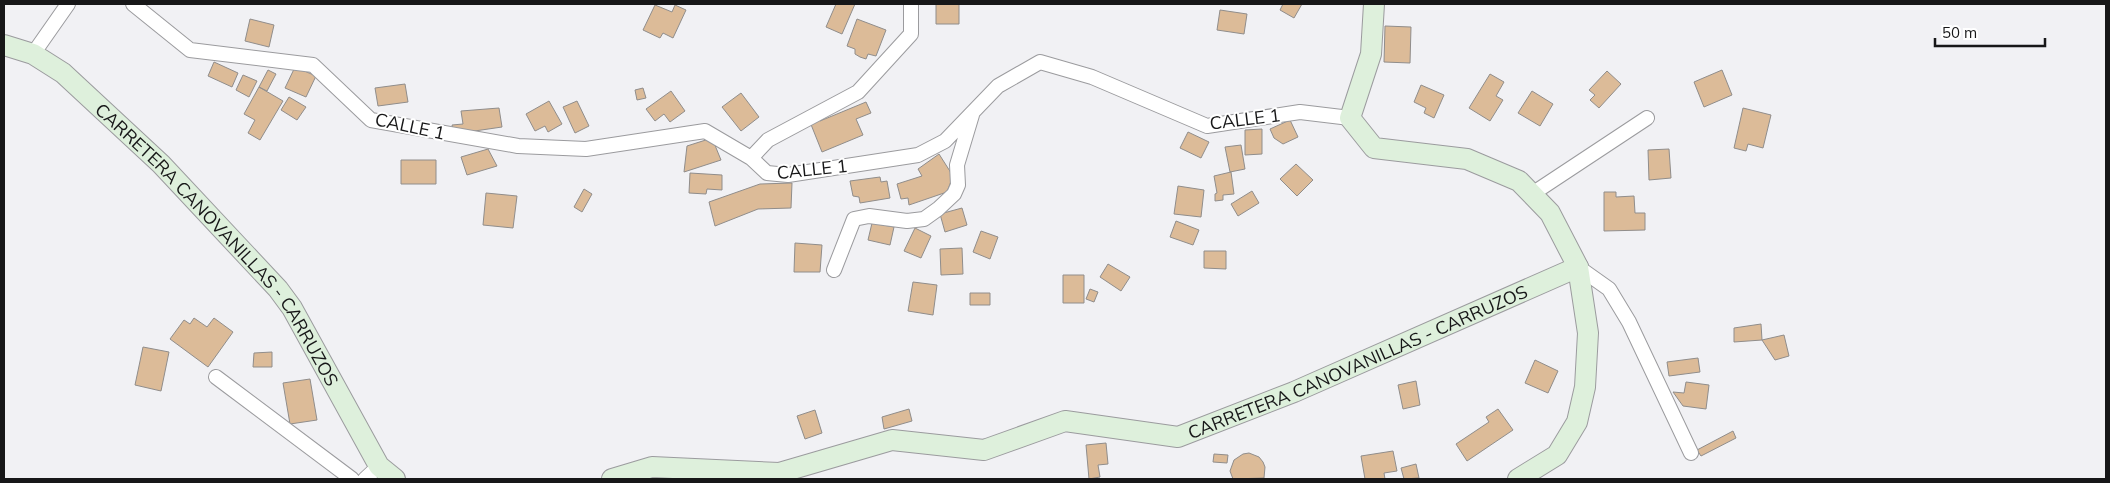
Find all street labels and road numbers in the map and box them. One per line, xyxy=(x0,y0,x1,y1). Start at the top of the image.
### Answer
street label: CARRETERA CANOVANILLAS - CARRUZOS xyxy=(91,98,344,390)
street label: CALLE 1 xyxy=(1208,103,1282,135)
street label: CALLE 1 xyxy=(373,107,447,145)
street label: CALLE 1 xyxy=(776,154,848,184)
street label: CARRETERA CANOVANILLAS - CARRUZOS xyxy=(1184,279,1531,444)

